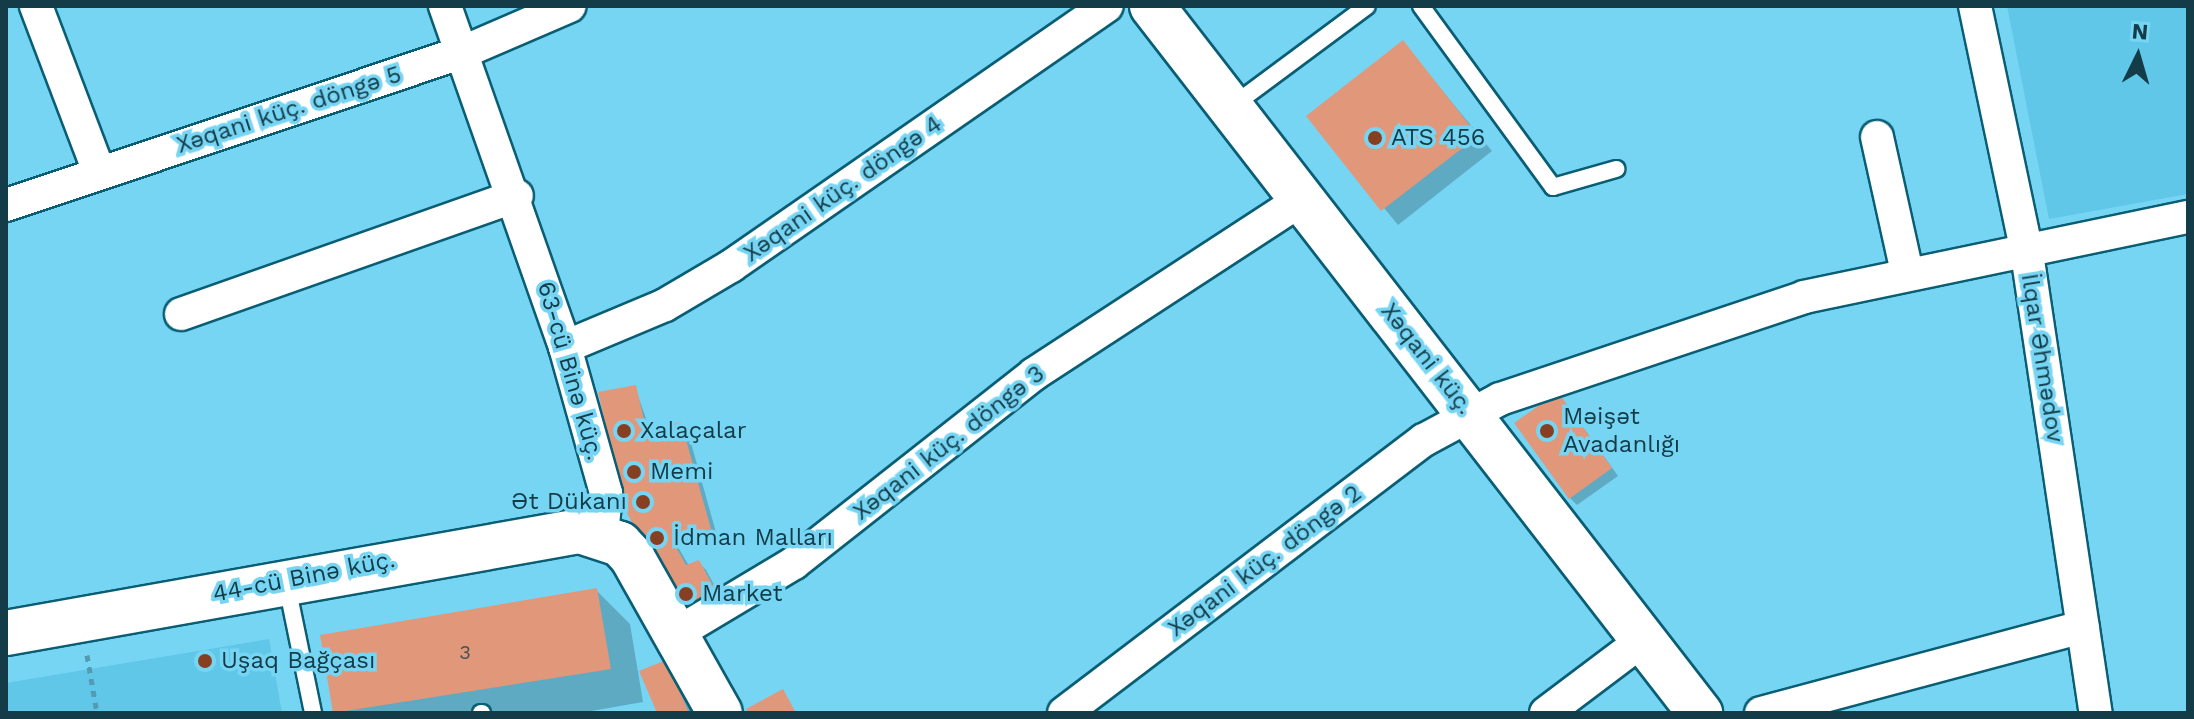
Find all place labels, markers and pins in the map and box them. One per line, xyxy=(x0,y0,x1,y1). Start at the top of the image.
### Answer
place label: ATS 456 xyxy=(1391,124,1485,152)
marker: ATS 456 xyxy=(1366,129,1384,147)
place label: Məişət Avadanlığı xyxy=(1563,403,1680,459)
place label: Xalaçalar xyxy=(640,417,746,445)
marker: Xalaçalar xyxy=(615,422,633,440)
marker: Məişət Avadanlığı xyxy=(1538,422,1556,440)
place label: Memi xyxy=(650,458,713,486)
marker: Memi xyxy=(625,463,643,481)
place label: Ət Dükanı xyxy=(511,488,627,516)
marker: Ət Dükanı xyxy=(634,493,652,511)
place label: İdman Malları xyxy=(673,524,833,552)
marker: İdman Malları xyxy=(648,529,666,547)
place label: Market xyxy=(702,580,782,608)
marker: Market xyxy=(677,585,695,603)
place label: Uşaq Bağçası xyxy=(221,647,375,675)
marker: Uşaq Bağçası xyxy=(196,652,214,670)

